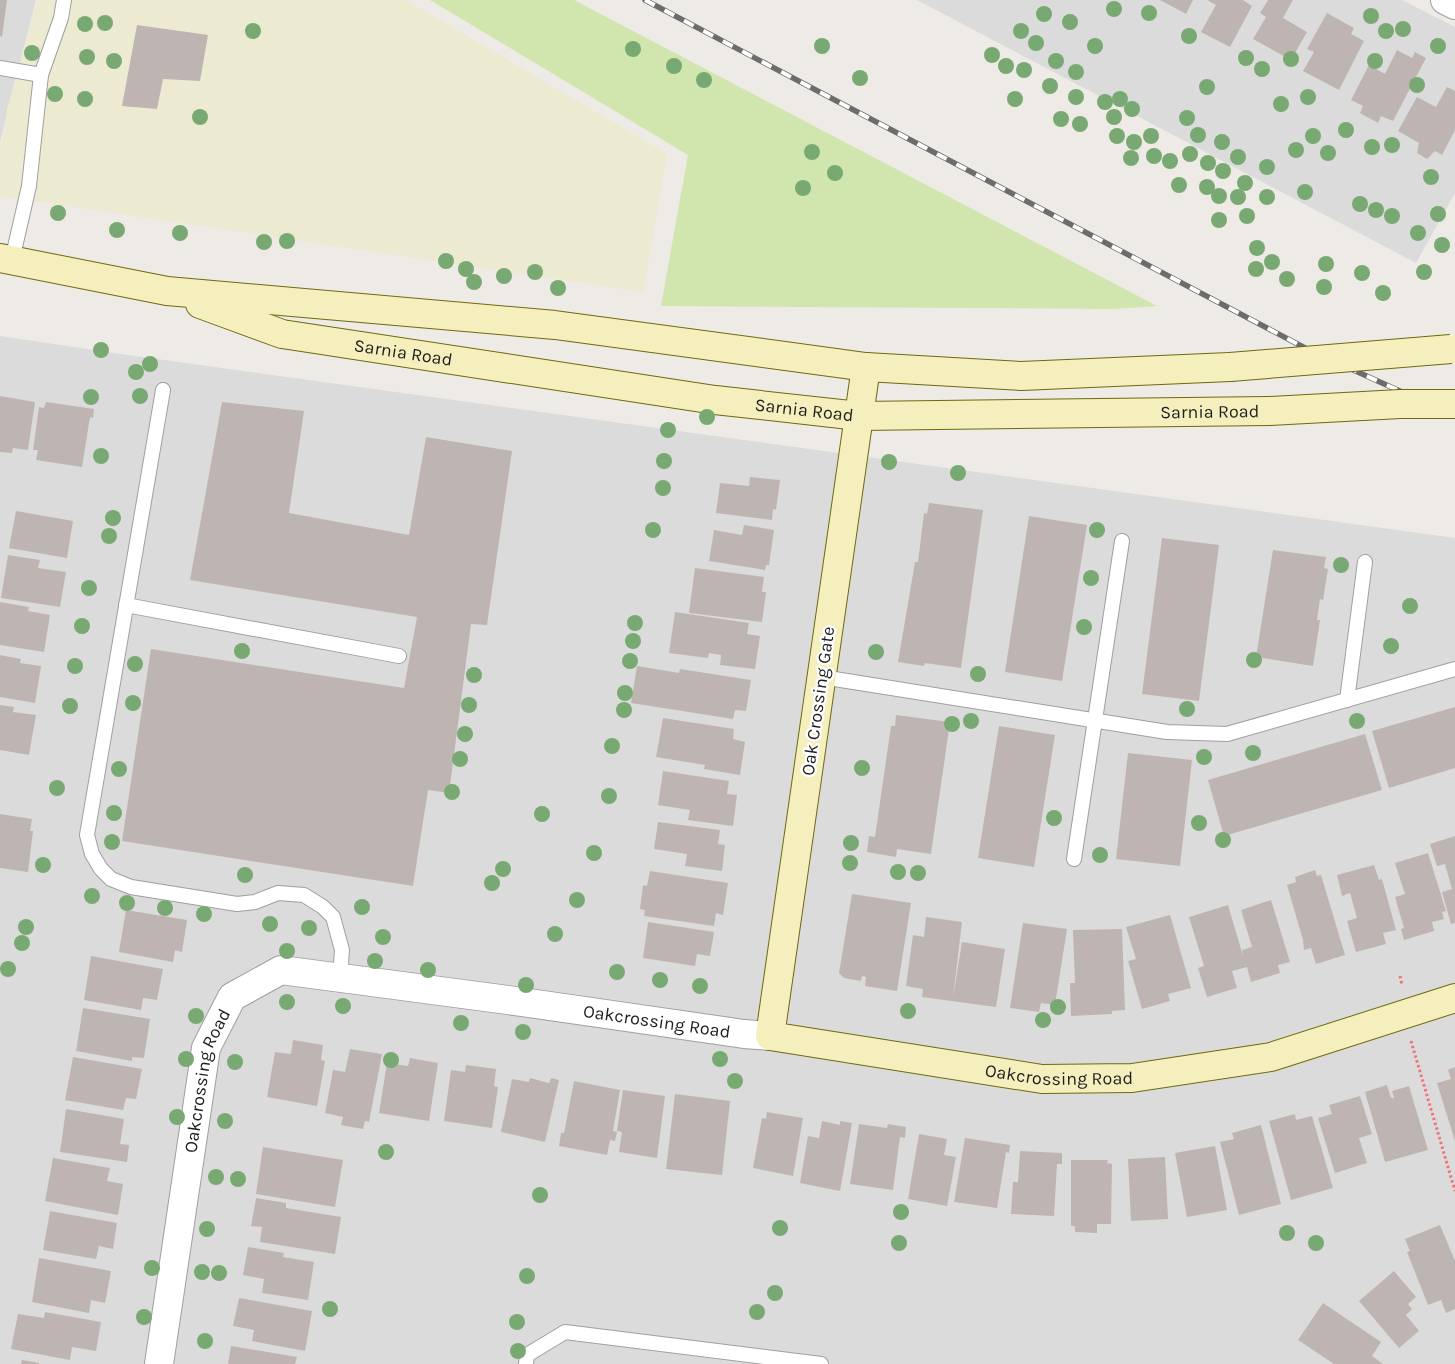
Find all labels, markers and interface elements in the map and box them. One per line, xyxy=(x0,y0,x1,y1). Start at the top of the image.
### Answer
street label: Sarnia Road xyxy=(353,334,454,371)
street label: Sarnia Road xyxy=(754,393,855,426)
street label: Sarnia Road xyxy=(1160,400,1260,423)
street label: Oak Crossing Gate xyxy=(797,625,839,777)
street label: Oakcrossing Road xyxy=(582,1000,732,1043)
street label: Oakcrossing Road xyxy=(180,1005,235,1154)
street label: Oakcrossing Road xyxy=(984,1059,1133,1090)

